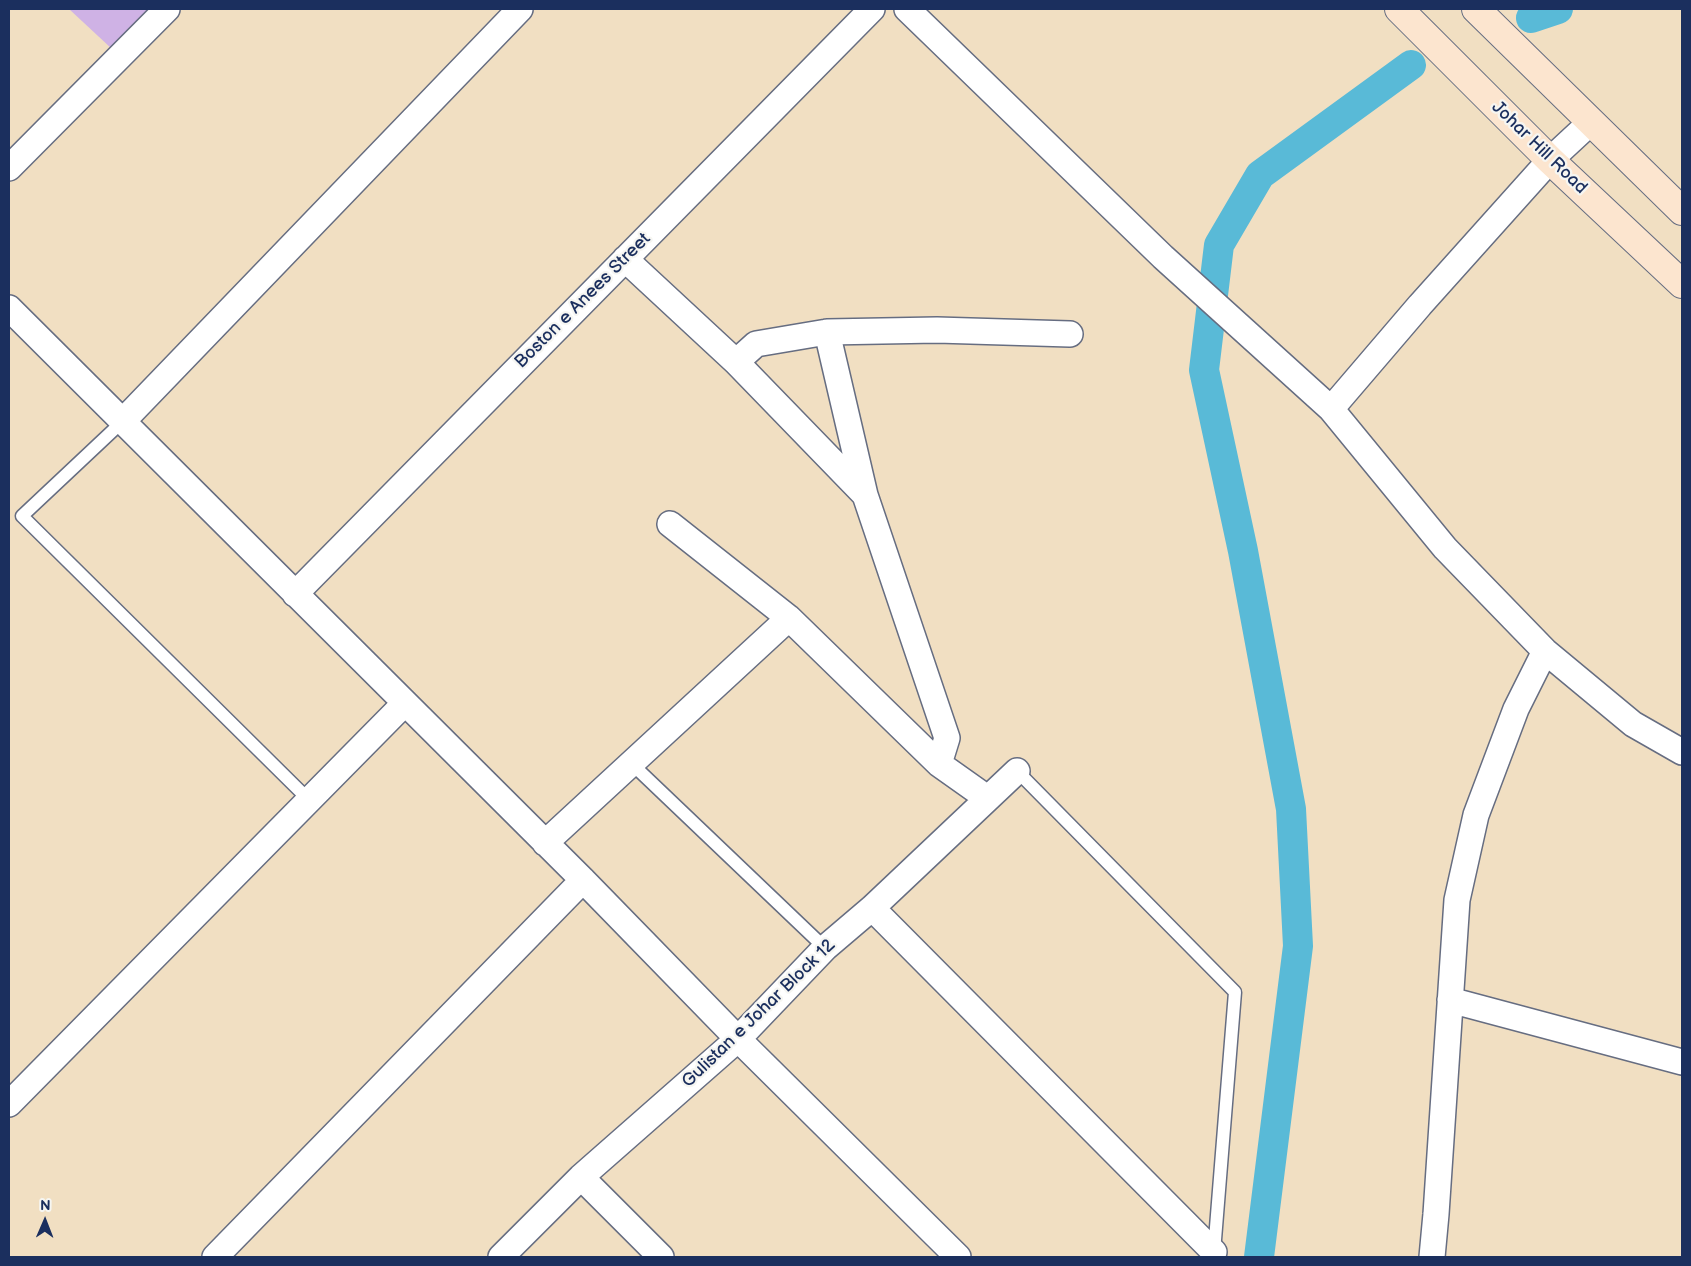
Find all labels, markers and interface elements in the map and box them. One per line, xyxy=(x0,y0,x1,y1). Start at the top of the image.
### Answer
street label: Johar Hill Road xyxy=(1487,97,1591,199)
street label: Boston e Anees Street xyxy=(511,229,655,373)
street label: Gulistan e Johar Block 12 xyxy=(678,935,840,1093)
north arrow xyxy=(20,1196,70,1246)
text: N xyxy=(40,1197,51,1214)

